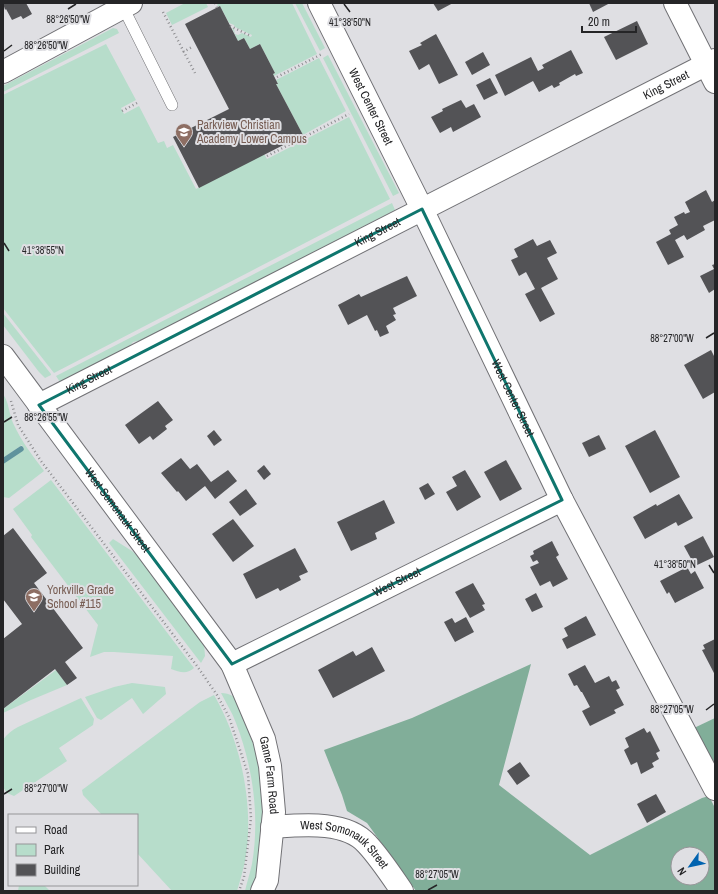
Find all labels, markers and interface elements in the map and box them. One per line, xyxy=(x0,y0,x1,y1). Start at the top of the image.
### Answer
scale bar xyxy=(582,8,636,34)
text: 88°26'50"W xyxy=(46,13,90,26)
text: 20 m xyxy=(588,14,610,30)
text: 41°38'50"N xyxy=(329,16,371,29)
text: 88°26'50"W xyxy=(24,39,68,52)
street label: West Center Street xyxy=(345,66,397,148)
street label: King Street xyxy=(640,67,692,103)
place label: Parkview Christian Academy Lower Campus xyxy=(196,117,307,147)
school or university icon: Parkview Christian Academy Lower Campus xyxy=(174,122,194,147)
street label: King Street xyxy=(352,214,403,251)
text: 41°38'55"N xyxy=(22,244,64,257)
text: 88°27'00"W xyxy=(650,332,694,345)
street label: West Center Street xyxy=(488,357,538,439)
street label: King Street xyxy=(63,361,115,398)
text: 88°26'55"W xyxy=(24,411,68,424)
street label: West Somonauk Street xyxy=(81,465,154,556)
text: 41°38'50"N xyxy=(654,558,696,571)
street label: West Street xyxy=(370,563,424,601)
place label: Yorkville Grade School #115 xyxy=(47,582,114,612)
school or university icon: Yorkville Grade School #115 xyxy=(24,587,44,612)
text: 88°27'05"W xyxy=(650,703,694,716)
street label: Game Farm Road xyxy=(256,735,282,815)
text: 88°27'00"W xyxy=(24,782,68,795)
legend xyxy=(8,814,138,886)
street label: West Somonauk Street xyxy=(300,817,392,872)
text: Road xyxy=(44,822,68,838)
text: Park xyxy=(44,842,64,858)
north arrow xyxy=(670,846,710,886)
text: Building xyxy=(44,862,81,878)
text: N xyxy=(674,865,689,878)
text: 88°27'05"W xyxy=(415,868,459,881)

